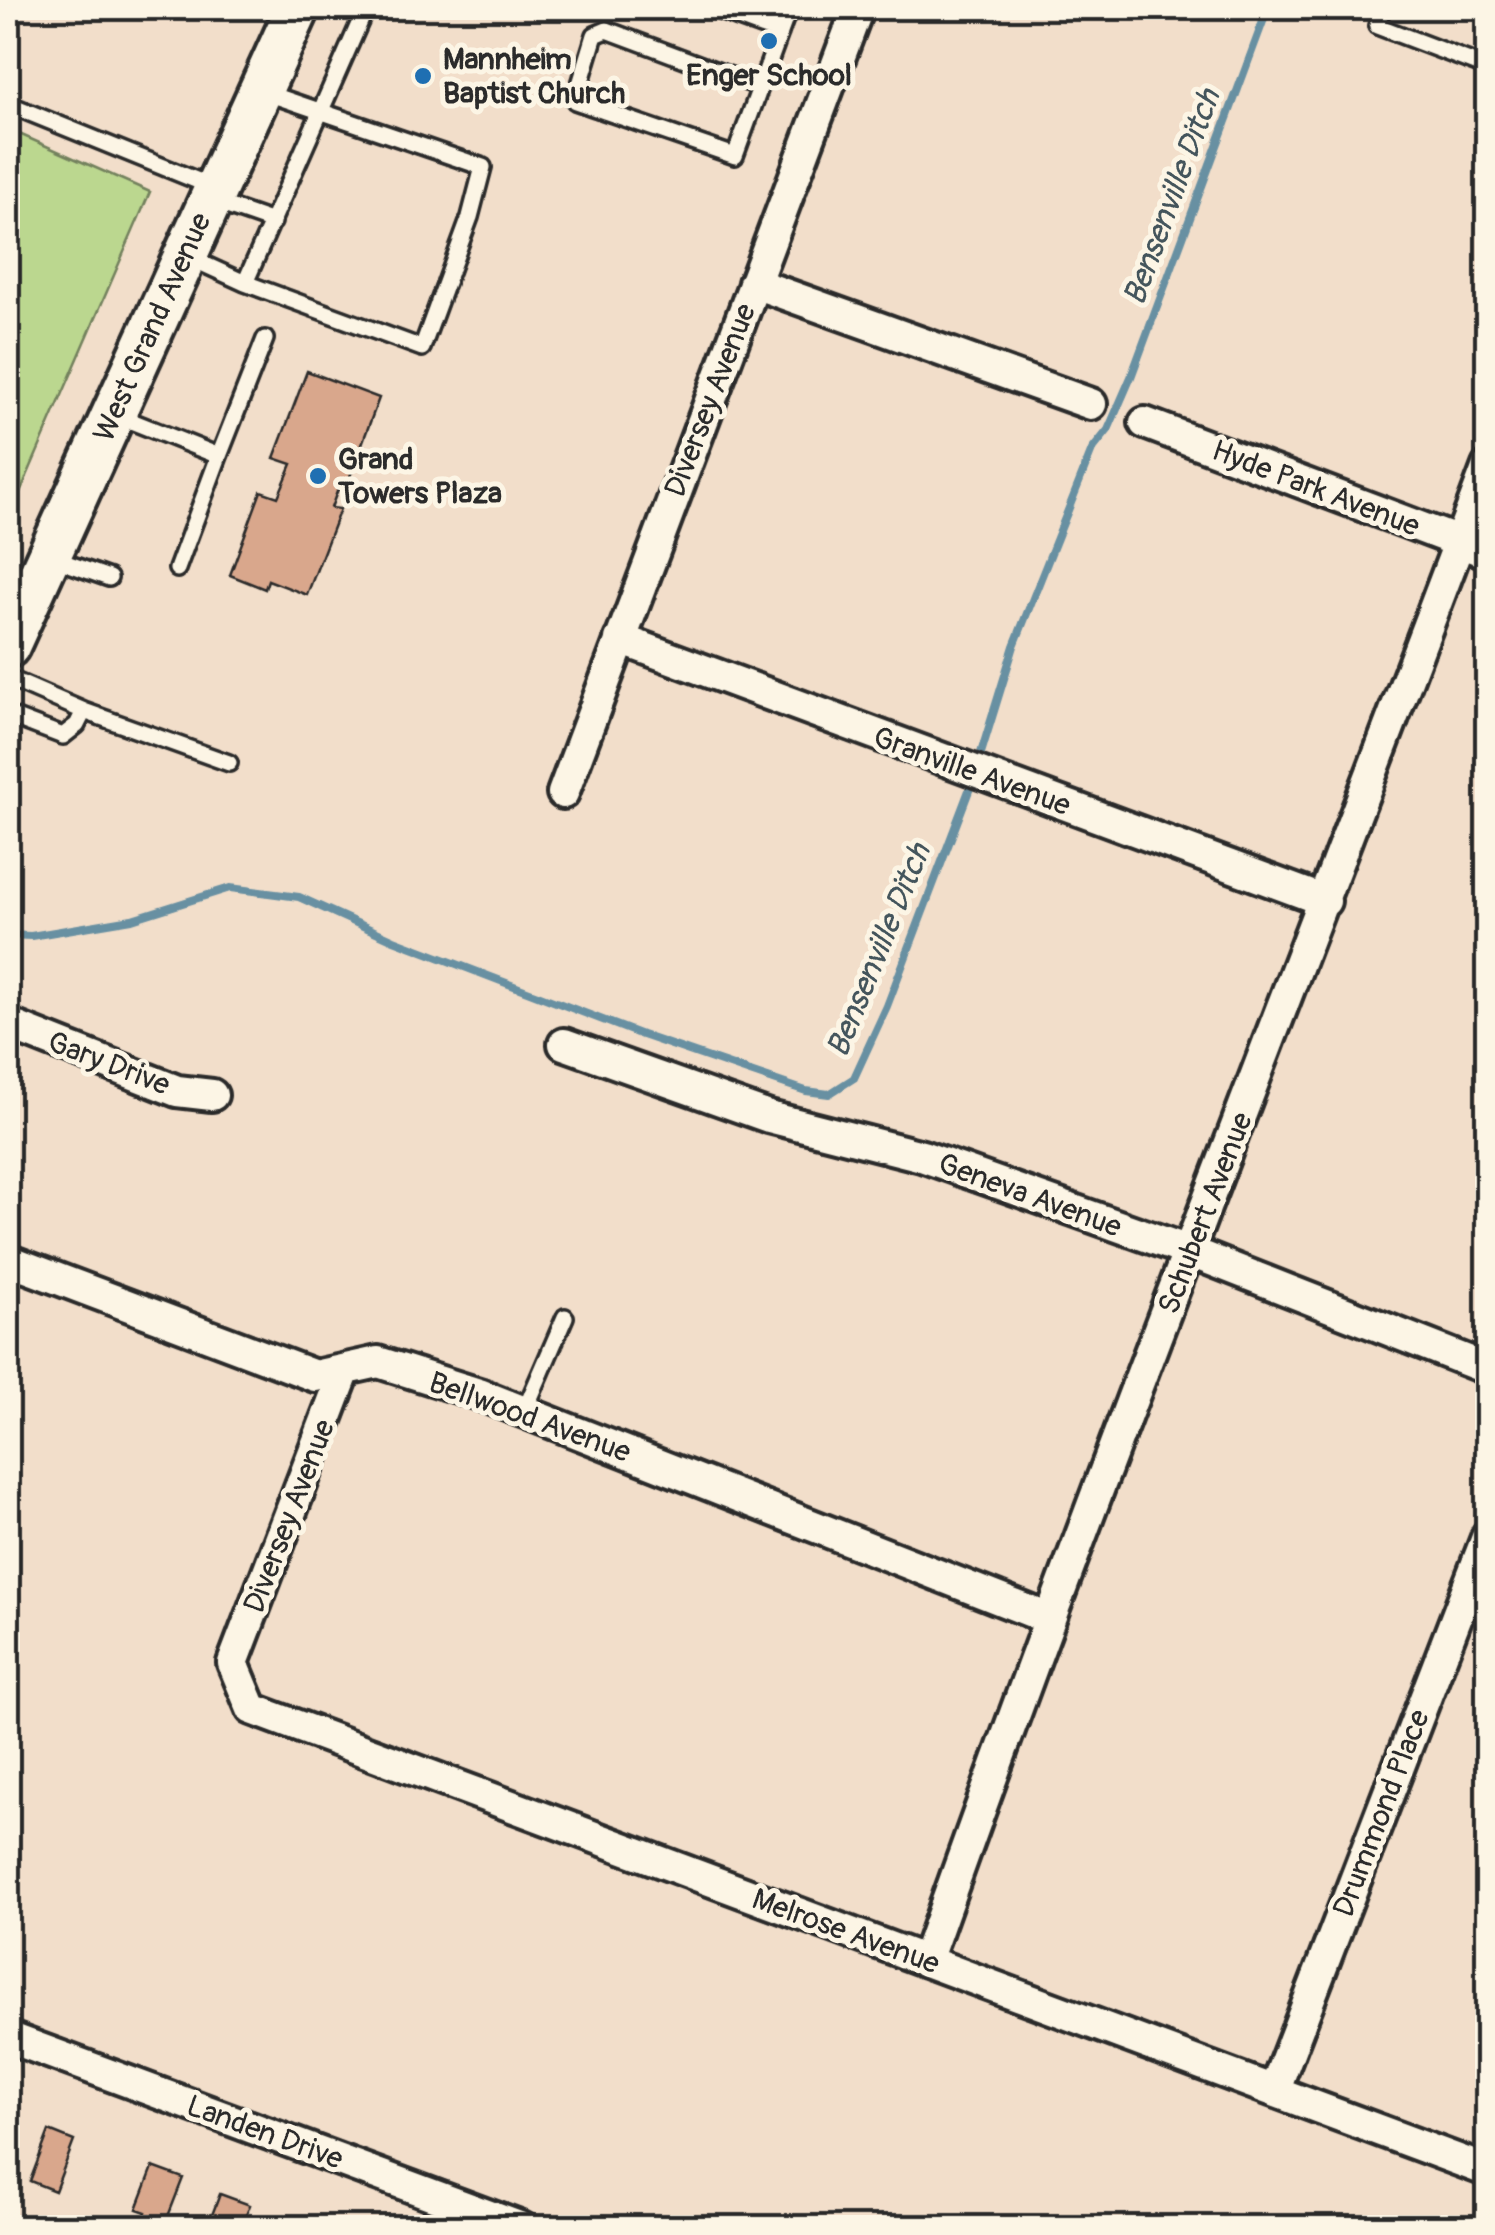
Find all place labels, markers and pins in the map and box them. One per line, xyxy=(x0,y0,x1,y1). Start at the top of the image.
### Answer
marker: Enger School xyxy=(758,30,780,52)
place label: Mannheim Baptist Church xyxy=(443,41,625,112)
place label: Enger School xyxy=(686,57,852,94)
marker: Mannheim Baptist Church xyxy=(412,65,434,87)
place label: Grand Towers Plaza xyxy=(337,441,502,512)
marker: Grand Towers Plaza xyxy=(307,465,329,487)

